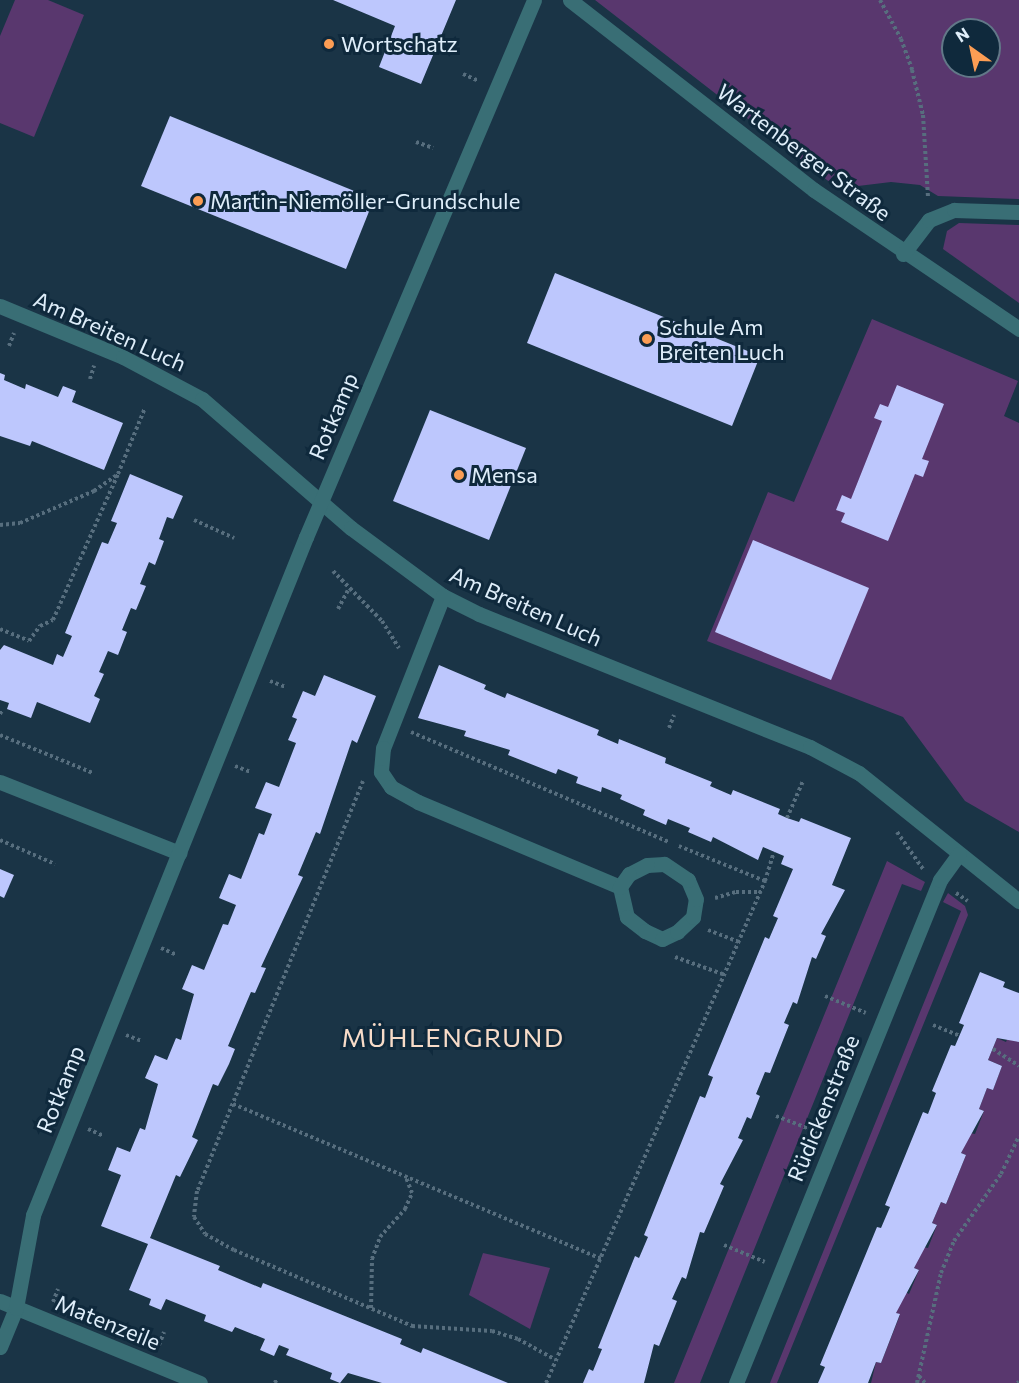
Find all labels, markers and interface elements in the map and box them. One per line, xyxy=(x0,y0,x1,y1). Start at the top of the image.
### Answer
north arrow xyxy=(941,18,1001,78)
text: N xyxy=(952,23,972,45)
place label: Wortschatz xyxy=(341,31,458,57)
marker: Wortschatz xyxy=(322,37,336,51)
street label: Wartenberger Straße xyxy=(712,78,896,226)
place label: Martin-Niemöller-Grundschule xyxy=(210,188,520,214)
marker: Martin-Niemöller-Grundschule xyxy=(191,194,205,208)
street label: Am Breiten Luch xyxy=(30,286,190,376)
place label: Schule Am Breiten Luch xyxy=(659,313,785,364)
marker: Schule Am Breiten Luch xyxy=(640,332,654,346)
street label: Rotkamp xyxy=(303,369,363,463)
place label: Mensa xyxy=(471,462,538,488)
marker: Mensa xyxy=(452,468,466,482)
street label: Am Breiten Luch xyxy=(446,561,606,651)
district label: MÜHLENGRUND xyxy=(341,1021,565,1053)
street label: Rüdickenstraße xyxy=(782,1031,864,1185)
street label: Rotkamp xyxy=(31,1042,89,1136)
street label: Matenzeile xyxy=(52,1289,164,1355)

